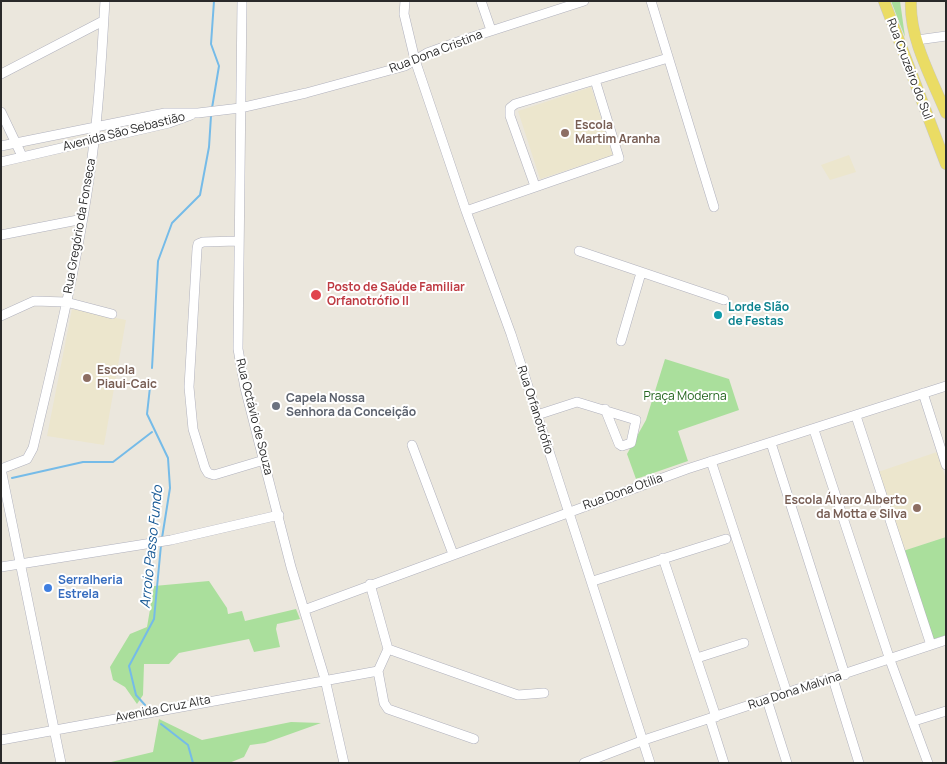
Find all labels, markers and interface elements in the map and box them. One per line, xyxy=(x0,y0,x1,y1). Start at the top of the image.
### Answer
street label: Rua Cruzeiro do Sul xyxy=(883,16,935,122)
street label: Rua Dona Cristina xyxy=(387,28,485,76)
street label: Avenida São Sebastião xyxy=(61,110,187,154)
place label: Escola Martim Aranha xyxy=(575,119,660,147)
marker: Escola Martim Aranha xyxy=(559,127,571,139)
street label: Rua Gregório da Fonseca xyxy=(61,157,99,295)
place label: Posto de Saúde Familiar Orfanotrófio II xyxy=(327,281,465,309)
marker: Posto de Saúde Familiar Orfanotrófio II xyxy=(309,288,323,302)
place label: Lorde Slão de Festas xyxy=(728,301,789,329)
marker: Lorde Slão de Festas xyxy=(712,309,724,321)
street label: Rua Octávio de Souza xyxy=(233,357,275,477)
place label: Escola Piaui-Caic xyxy=(97,364,157,392)
street label: Rua Orfanotrófio xyxy=(514,364,556,456)
marker: Escola Piaui-Caic xyxy=(81,372,93,384)
park label: Praça Moderna xyxy=(643,390,727,404)
place label: Capela Nossa Senhora da Conceição xyxy=(286,392,416,420)
marker: Capela Nossa Senhora da Conceição xyxy=(270,400,282,412)
street label: Rua Dona Otília xyxy=(581,471,665,513)
water label: Arroio Passo Fundo xyxy=(137,485,167,609)
place label: Escola Álvaro Alberto da Motta e Silva xyxy=(784,494,907,522)
marker: Escola Álvaro Alberto da Motta e Silva xyxy=(911,502,923,514)
place label: Serralheria Estrela xyxy=(58,574,123,602)
marker: Serralheria Estrela xyxy=(42,582,54,594)
street label: Rua Dona Malvina xyxy=(746,669,844,713)
street label: Avenida Cruz Alta xyxy=(114,693,212,725)

